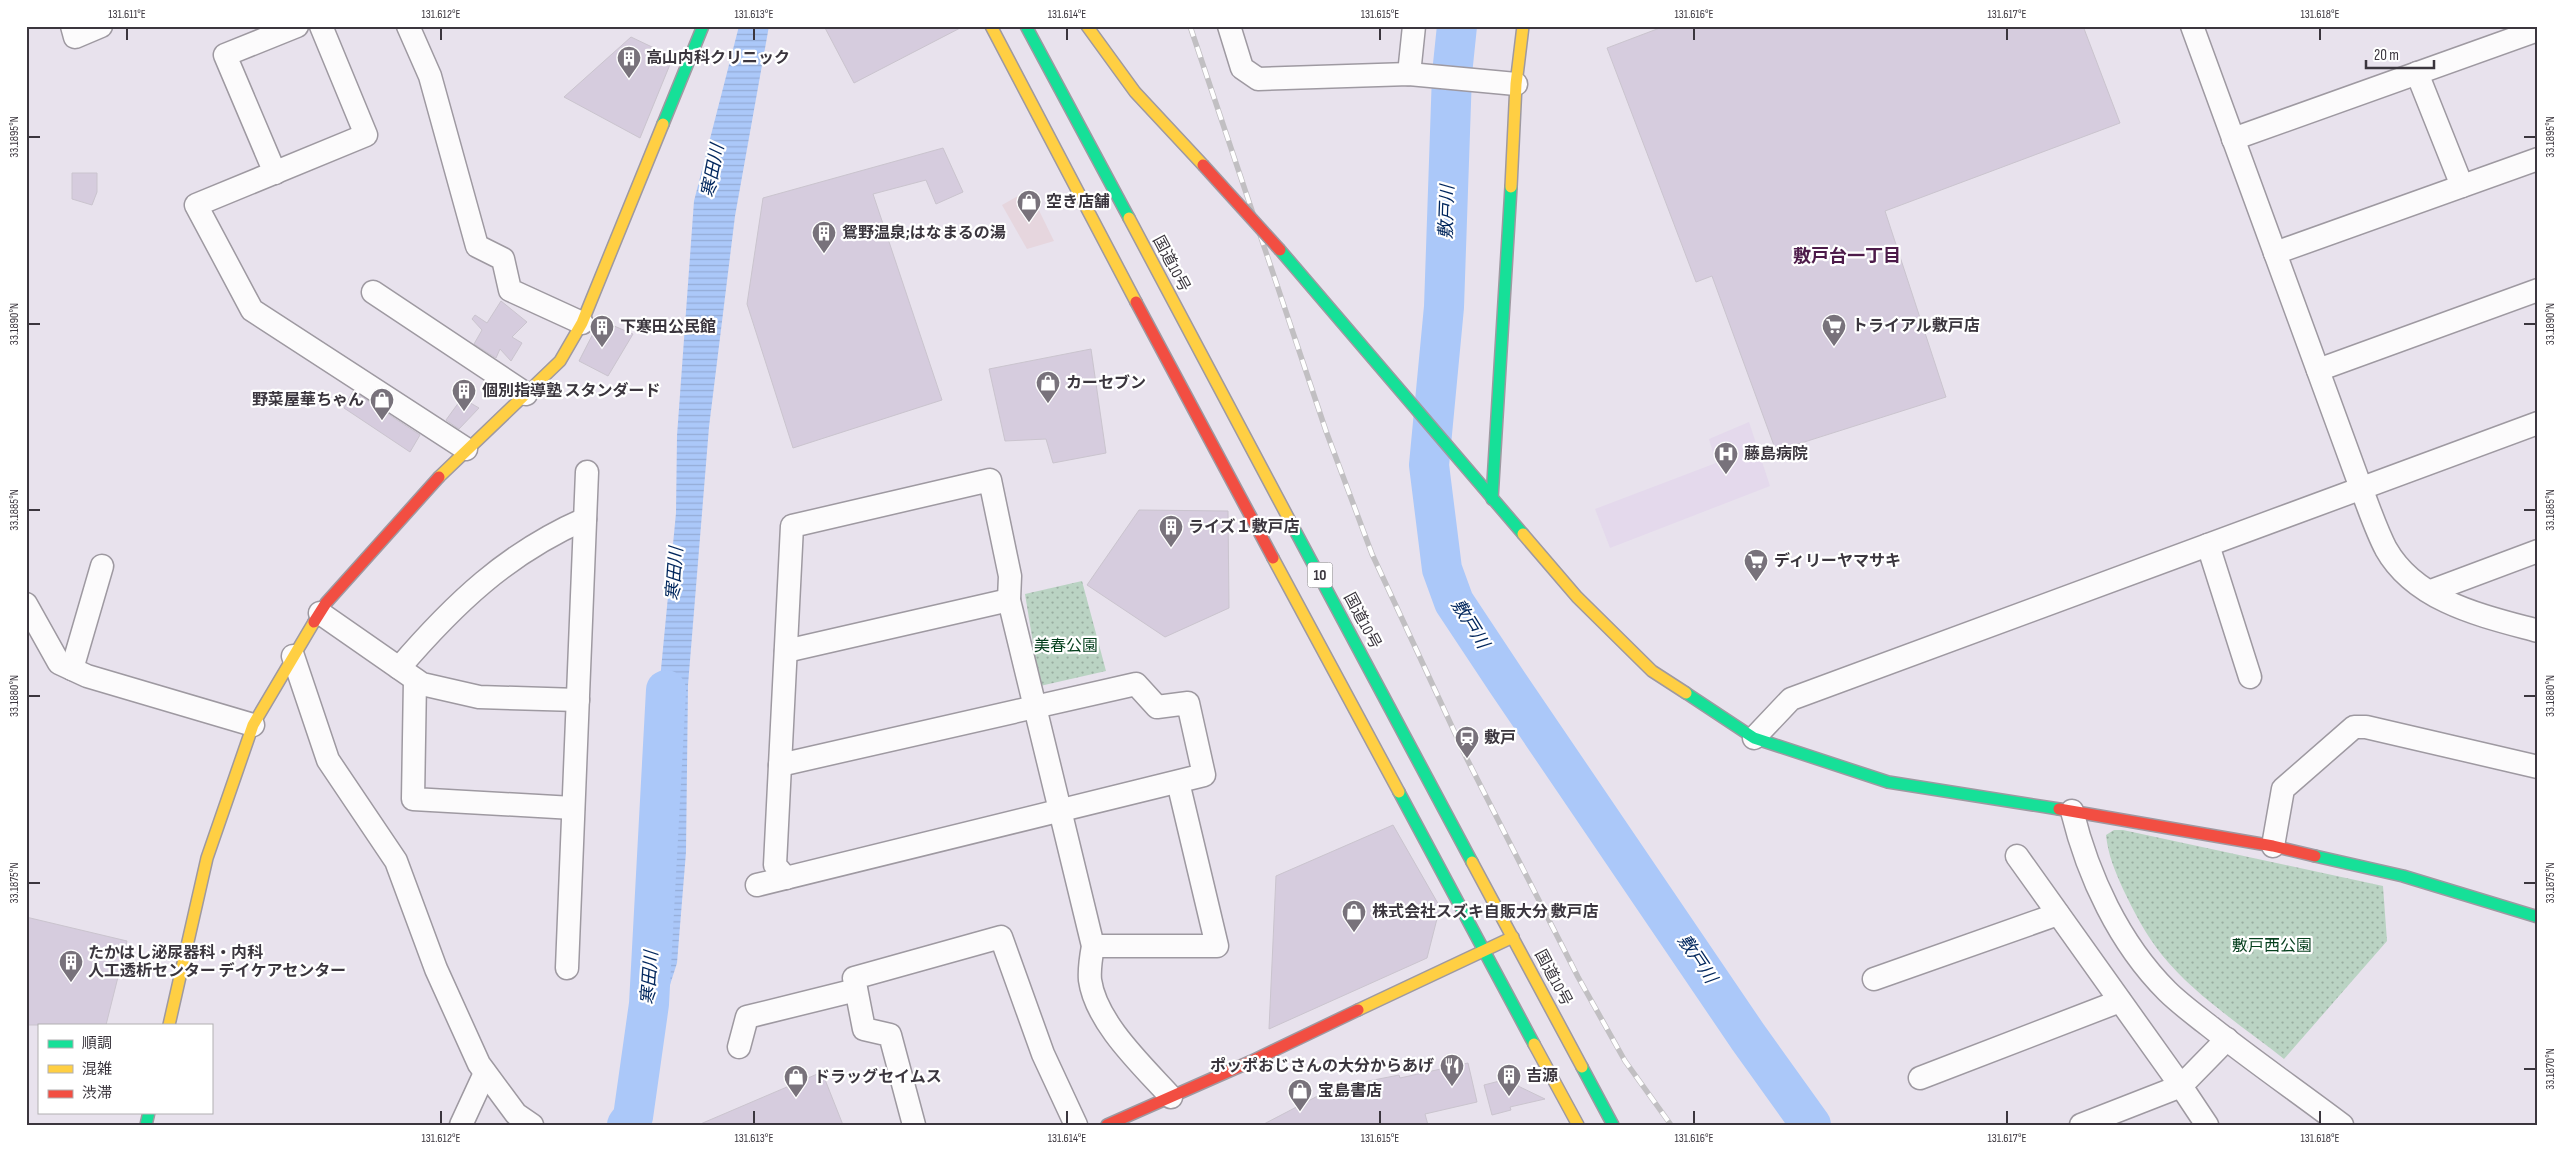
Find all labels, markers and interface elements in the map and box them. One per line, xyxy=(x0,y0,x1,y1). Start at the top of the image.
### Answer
text: 131.611°E xyxy=(108,7,146,22)
text: 131.612°E xyxy=(422,7,460,22)
text: 131.613°E xyxy=(735,7,773,22)
text: 131.614°E xyxy=(1048,7,1086,22)
text: 131.615°E xyxy=(1361,7,1399,22)
text: 131.616°E xyxy=(1675,7,1714,22)
text: 131.617°E xyxy=(1988,7,2027,22)
text: 131.618°E xyxy=(2301,7,2339,22)
scale bar xyxy=(2366,38,2434,70)
building icon: 高山内科クリニック xyxy=(616,45,642,79)
text: 20 m xyxy=(2374,46,2399,65)
place label: 高山内科クリニック xyxy=(646,49,790,68)
text: 33.1895°N xyxy=(7,116,22,158)
text: 33.1895°N xyxy=(2543,116,2558,158)
water label: 寒田川 xyxy=(698,141,729,200)
water label: 敷戸川 xyxy=(1436,183,1459,239)
shop icon: 空き店舗 xyxy=(1016,189,1042,223)
place label: 空き店舗 xyxy=(1046,193,1110,212)
building icon: 鴛野温泉;はなまるの湯 xyxy=(811,220,837,254)
place label: 鴛野温泉;はなまるの湯 xyxy=(842,224,1006,243)
street label: 国道10号 xyxy=(1148,233,1194,295)
district label: 敷戸台一丁目 xyxy=(1793,246,1901,267)
text: 33.1890°N xyxy=(7,303,22,345)
text: 33.1890°N xyxy=(2543,303,2558,345)
supermarket icon: トライアル敷戸店 xyxy=(1821,313,1847,347)
building icon: 下寒田公民館 xyxy=(589,314,615,348)
place label: トライアル敷戸店 xyxy=(1852,316,1980,336)
place label: 下寒田公民館 xyxy=(620,318,716,337)
shop icon: カーセブン xyxy=(1035,370,1061,404)
place label: カーセブン xyxy=(1066,374,1146,393)
building icon: 個別指導塾 スタンダード xyxy=(451,378,477,412)
place label: 個別指導塾 スタンダード xyxy=(482,381,661,401)
shop icon: 野菜屋華ちゃん xyxy=(369,387,395,421)
place label: 野菜屋華ちゃん xyxy=(252,391,364,410)
hospital icon: 藤島病院 xyxy=(1713,441,1739,475)
place label: 藤島病院 xyxy=(1744,445,1808,464)
text: 33.1885°N xyxy=(7,489,22,531)
text: 33.1885°N xyxy=(2543,489,2558,531)
building icon: ライズ１敷戸店 xyxy=(1158,514,1184,548)
place label: ライズ１敷戸店 xyxy=(1188,517,1300,537)
water label: 寒田川 xyxy=(663,544,687,602)
supermarket icon: ディリーヤマサキ xyxy=(1743,548,1769,582)
place label: ディリーヤマサキ xyxy=(1774,552,1901,571)
road number: 10 xyxy=(1308,562,1332,588)
street label: 国道10号 xyxy=(1339,590,1385,652)
water label: 敷戸川 xyxy=(1447,596,1494,654)
park label: 美春公園 xyxy=(1034,637,1098,656)
text: 33.1880°N xyxy=(7,675,22,717)
text: 33.1880°N xyxy=(2543,675,2558,717)
station icon: 敷戸 xyxy=(1454,725,1480,759)
place label: 敷戸 xyxy=(1484,728,1516,748)
text: 33.1875°N xyxy=(7,862,22,904)
text: 33.1875°N xyxy=(2543,862,2558,904)
shop icon: 株式会社スズキ自販大分 敷戸店 xyxy=(1341,899,1367,933)
place label: 株式会社スズキ自販大分 敷戸店 xyxy=(1372,902,1599,922)
water label: 敷戸川 xyxy=(1673,931,1722,989)
park label: 敷戸西公園 xyxy=(2232,937,2312,956)
place label: たかはし泌尿器科・内科 人工透析センター デイケアセンター xyxy=(88,944,346,981)
street label: 国道10号 xyxy=(1530,947,1576,1009)
water label: 寒田川 xyxy=(638,948,662,1006)
building icon: たかはし泌尿器科・内科 人工透析センター デイケアセンター xyxy=(58,949,84,983)
legend xyxy=(38,1024,212,1114)
text: 順調 xyxy=(82,1034,112,1053)
text: 33.1870°N xyxy=(2543,1048,2558,1090)
restaurant icon: ポッポおじさんの大分からあげ xyxy=(1439,1053,1465,1087)
place label: ポッポおじさんの大分からあげ xyxy=(1210,1057,1434,1076)
text: 混雑 xyxy=(82,1060,112,1079)
building icon: 吉源 xyxy=(1496,1063,1522,1097)
shop icon: ドラッグセイムス xyxy=(783,1064,809,1098)
place label: ドラッグセイムス xyxy=(814,1067,942,1087)
place label: 吉源 xyxy=(1526,1067,1558,1086)
shop icon: 宝島書店 xyxy=(1287,1078,1313,1112)
place label: 宝島書店 xyxy=(1318,1082,1382,1101)
text: 渋滞 xyxy=(82,1084,112,1103)
text: 131.612°E xyxy=(422,1131,460,1146)
text: 131.613°E xyxy=(735,1131,773,1146)
text: 131.614°E xyxy=(1048,1131,1086,1146)
text: 131.615°E xyxy=(1361,1131,1399,1146)
text: 131.616°E xyxy=(1675,1131,1714,1146)
text: 131.617°E xyxy=(1988,1131,2027,1146)
text: 131.618°E xyxy=(2301,1131,2339,1146)

